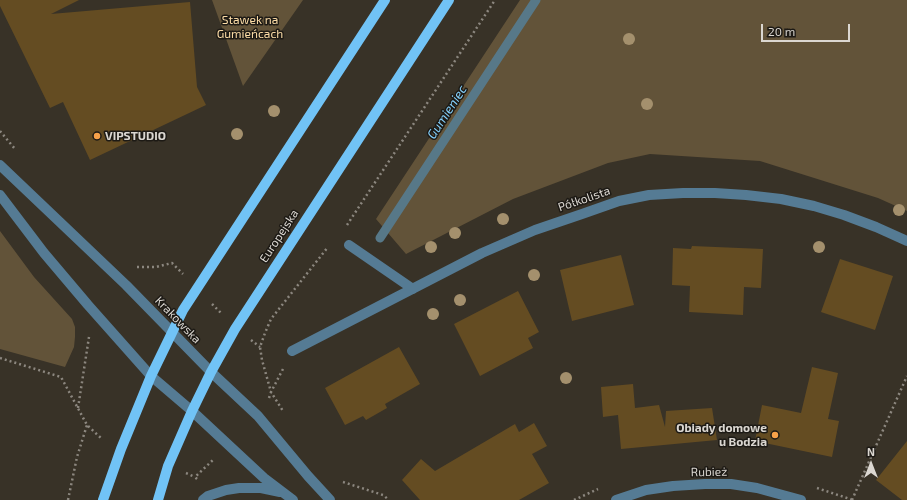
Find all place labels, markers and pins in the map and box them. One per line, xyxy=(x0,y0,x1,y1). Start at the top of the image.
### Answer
place label: VIPSTUDIO xyxy=(105,129,166,143)
marker: VIPSTUDIO xyxy=(92,131,102,141)
place label: Obiady domowe u Bodzia xyxy=(676,421,767,449)
marker: Obiady domowe u Bodzia xyxy=(770,430,780,440)

